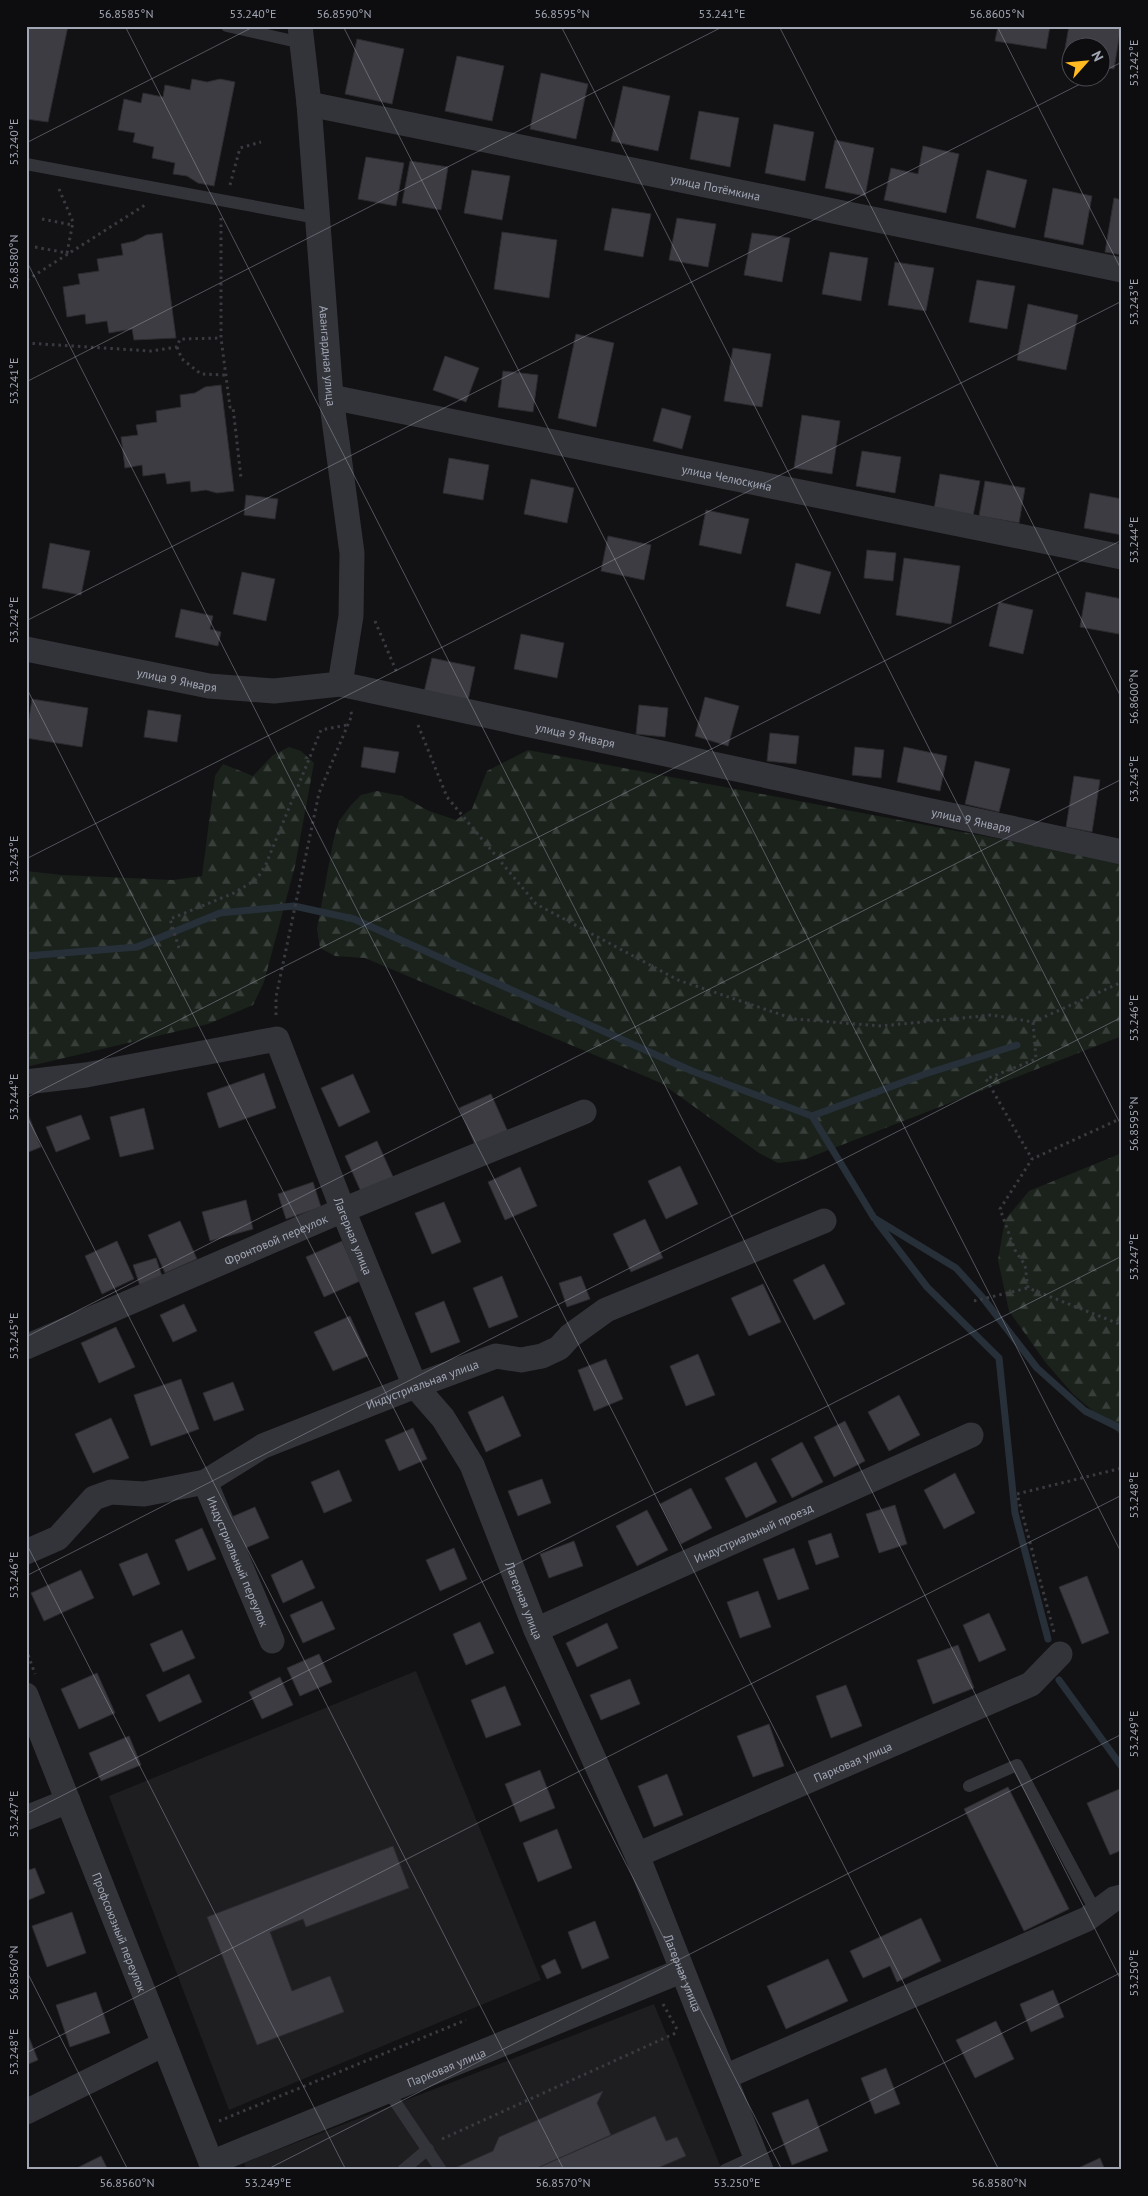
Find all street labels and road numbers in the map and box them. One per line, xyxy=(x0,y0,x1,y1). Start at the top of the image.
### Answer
street label: улица Потёмкина xyxy=(669,171,762,204)
street label: Авангардная улица xyxy=(317,305,340,407)
street label: улица Челюскина xyxy=(681,461,773,494)
street label: улица 9 Января xyxy=(136,664,217,694)
street label: улица 9 Января xyxy=(534,719,617,750)
street label: улица 9 Января xyxy=(930,804,1013,835)
street label: Лагерная улица xyxy=(331,1194,376,1277)
street label: Фронтовой переулок xyxy=(222,1210,330,1268)
street label: Индустриальная улица xyxy=(364,1356,480,1412)
street label: Индустриальный переулок xyxy=(204,1494,273,1629)
street label: Индустриальный проезд xyxy=(691,1499,815,1566)
street label: Лагерная улица xyxy=(502,1558,547,1641)
street label: Парковая улица xyxy=(811,1738,894,1785)
street label: Профсоюзный переулок xyxy=(89,1870,150,1994)
street label: Лагерная улица xyxy=(661,1931,705,2014)
street label: Парковая улица xyxy=(404,2044,488,2090)

